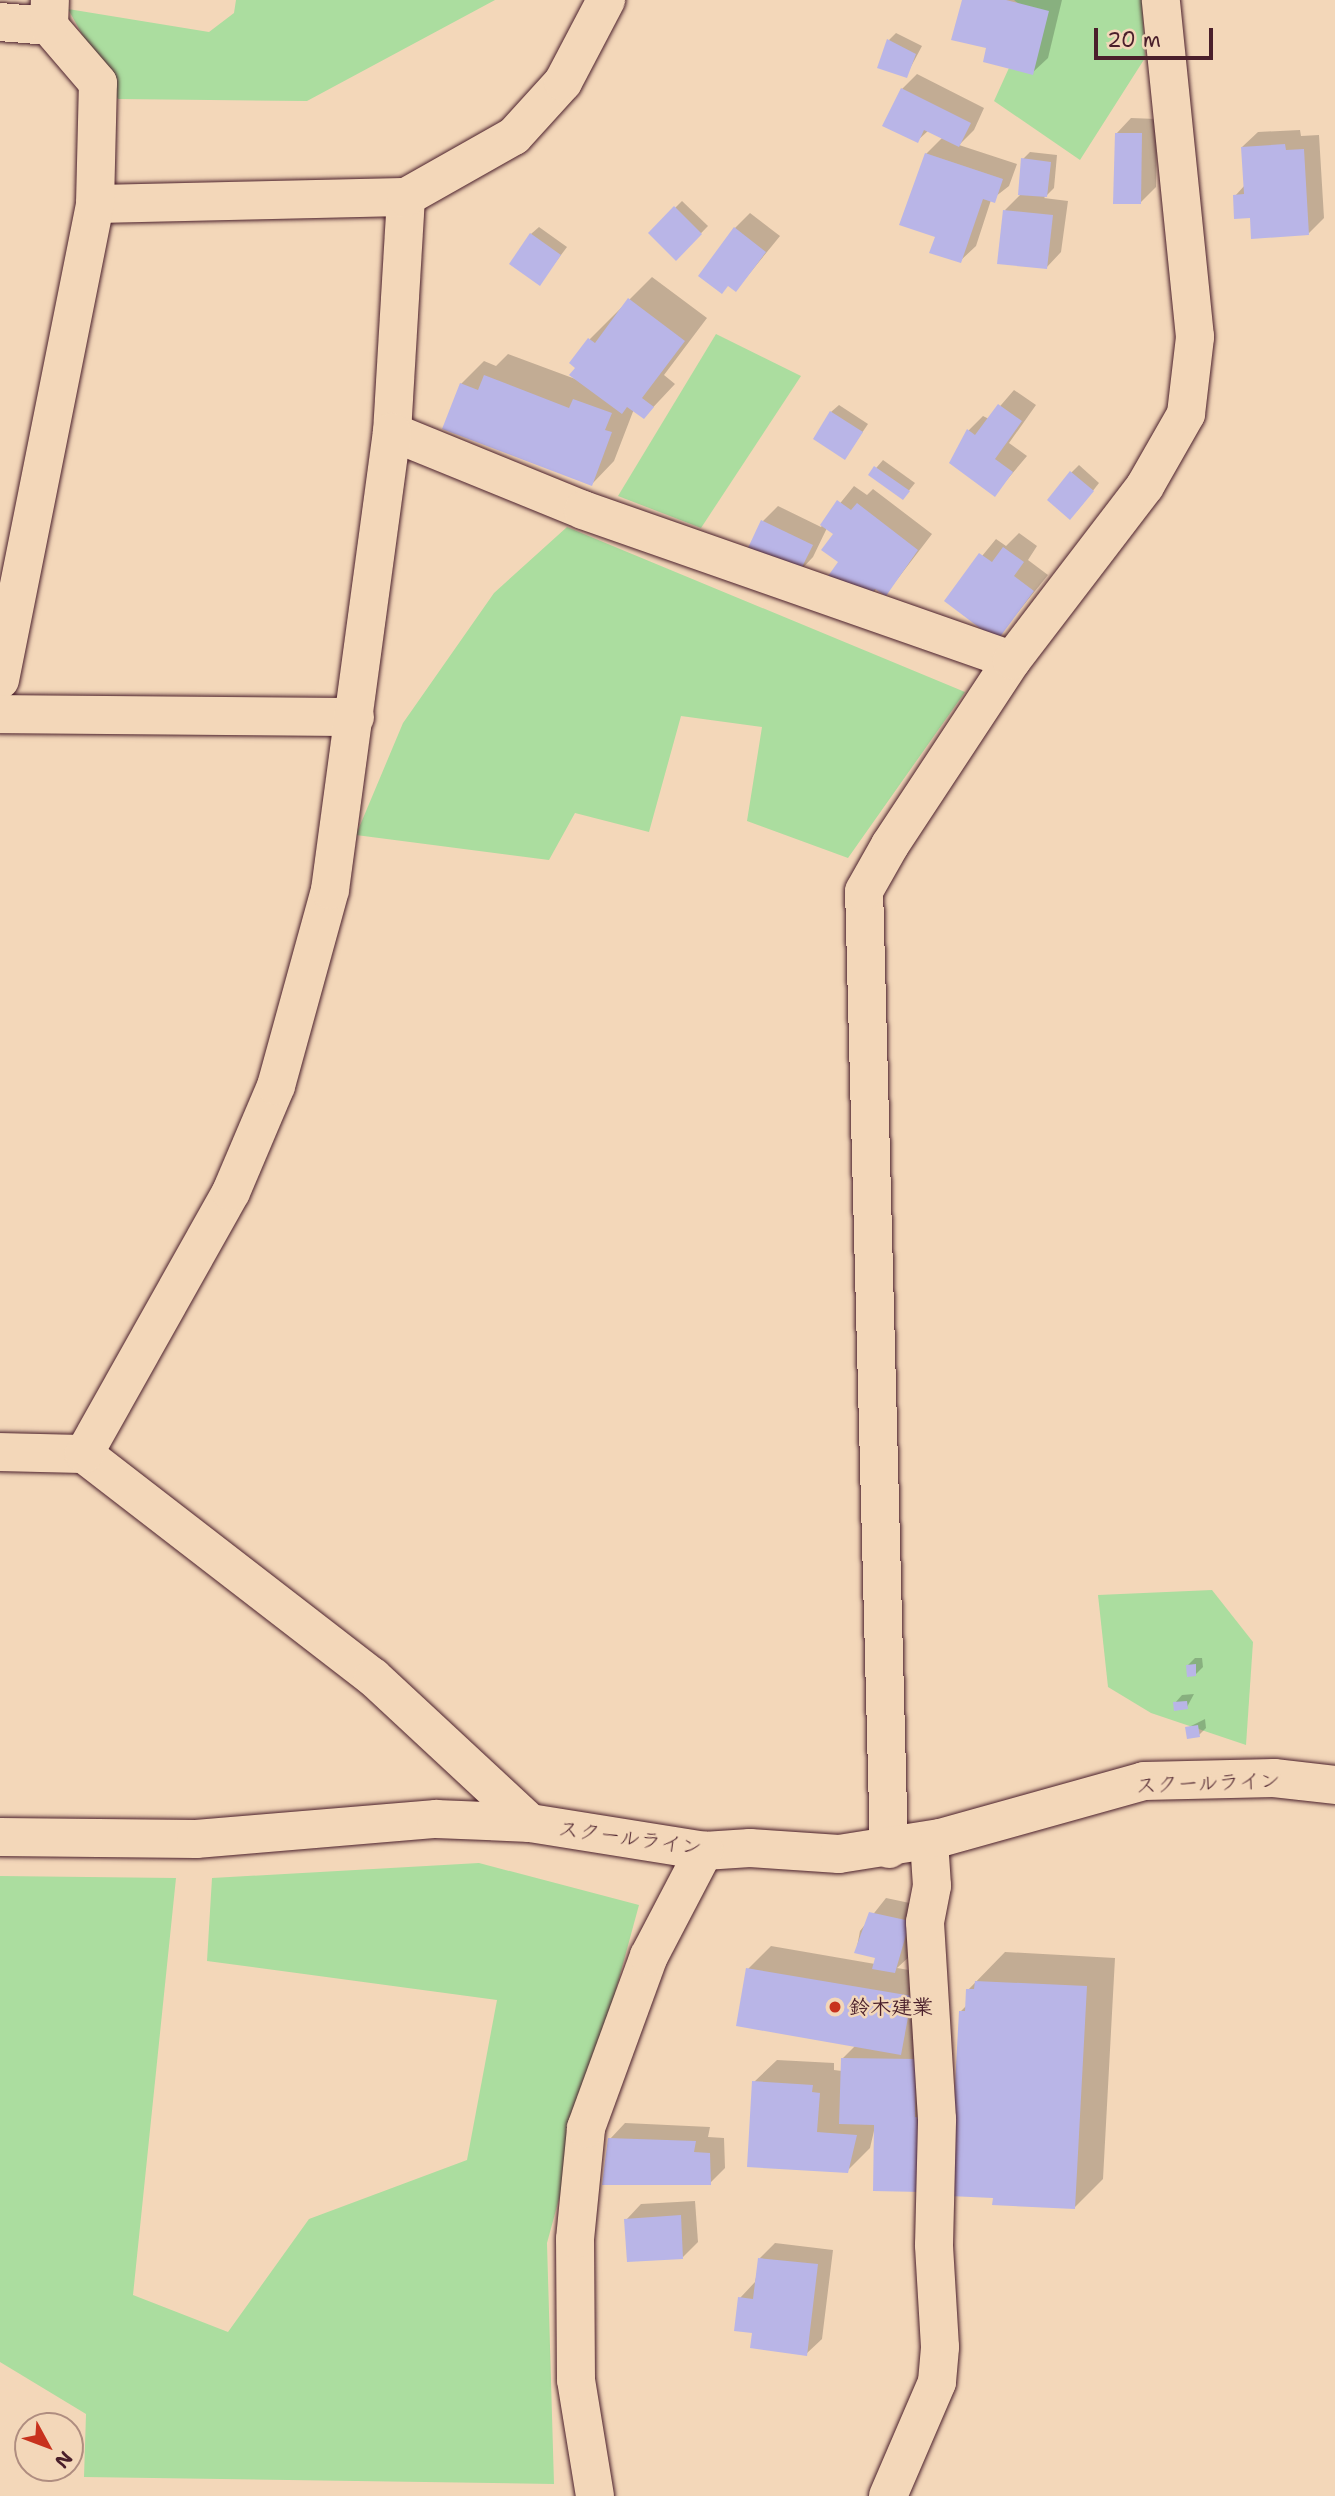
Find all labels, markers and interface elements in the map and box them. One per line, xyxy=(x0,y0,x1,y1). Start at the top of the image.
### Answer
scale bar xyxy=(1097,14,1216,58)
text: 20 m xyxy=(1107,26,1161,54)
street label: スクールライン xyxy=(1134,1768,1282,1798)
street label: スクールライン xyxy=(555,1815,705,1861)
place label: 鈴木建業 xyxy=(849,1994,933,2020)
marker: 鈴木建業 xyxy=(827,1999,843,2015)
north arrow xyxy=(14,2412,84,2482)
text: N xyxy=(49,2446,78,2474)

